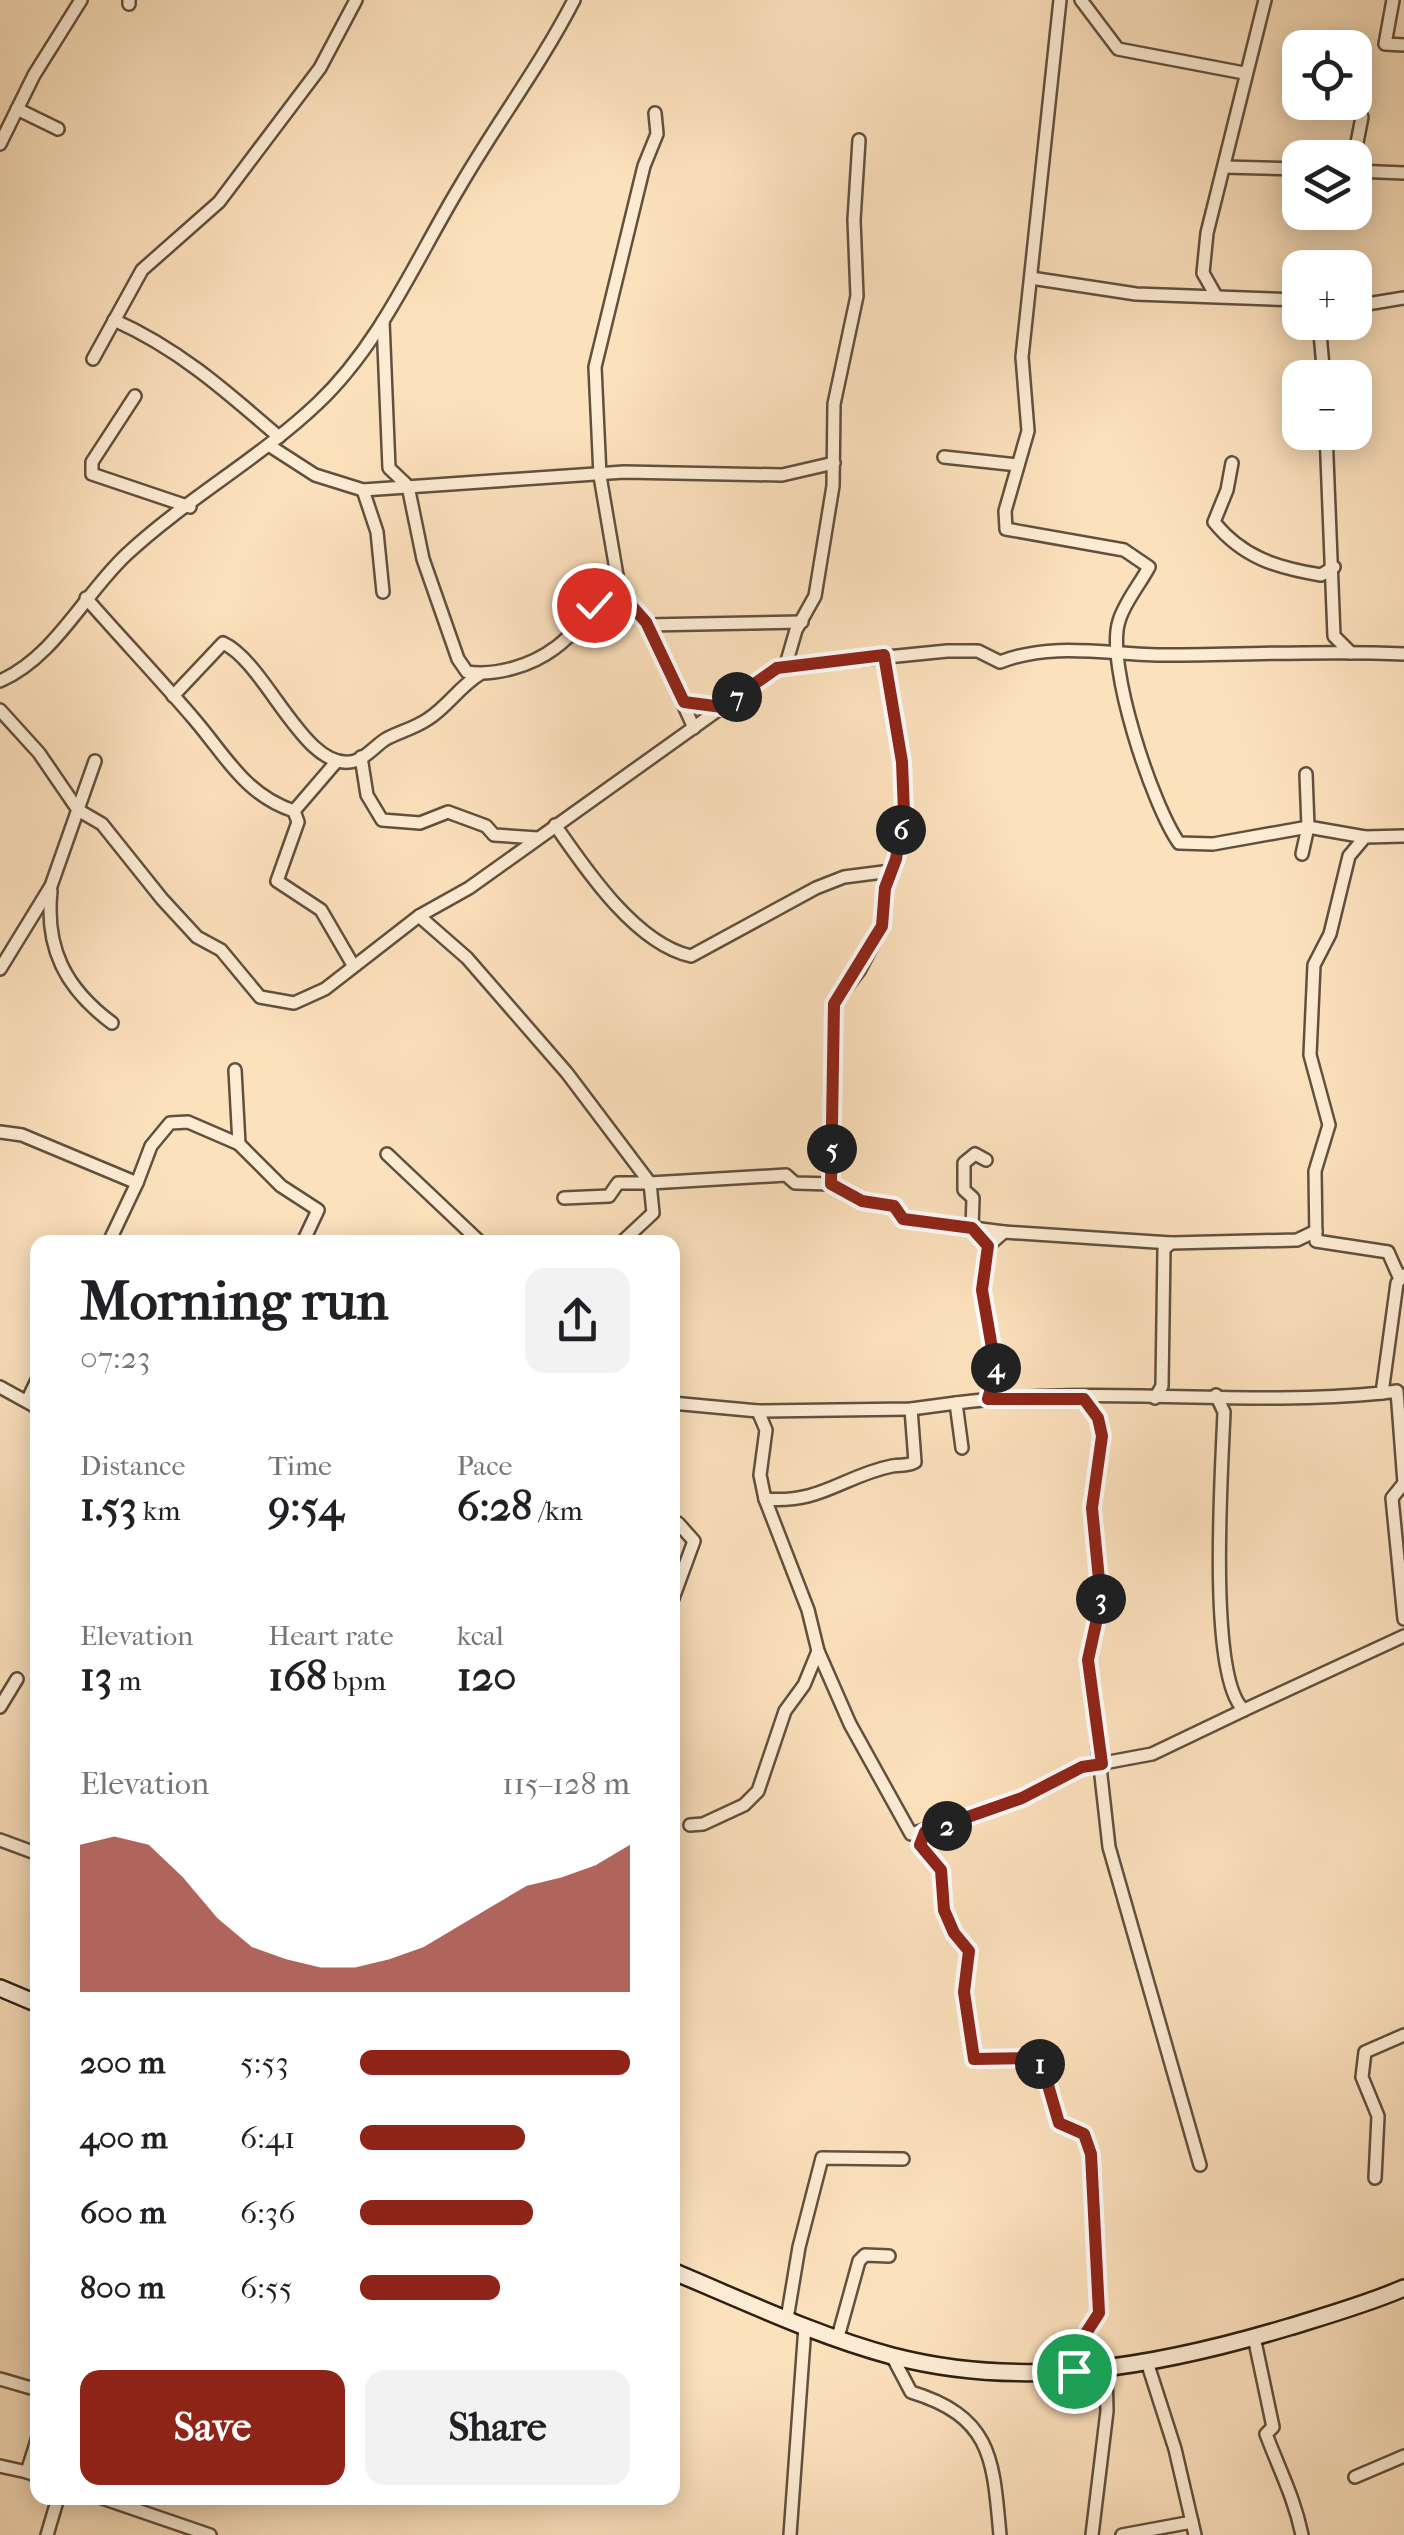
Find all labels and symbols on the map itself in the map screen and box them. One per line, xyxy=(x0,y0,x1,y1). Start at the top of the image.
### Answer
pin xyxy=(552,563,637,648)
pin: 7 xyxy=(712,672,762,722)
pin: 6 xyxy=(876,805,926,855)
pin: 5 xyxy=(807,1124,857,1174)
pin: 4 xyxy=(971,1343,1021,1393)
pin: 3 xyxy=(1076,1574,1126,1624)
pin: 2 xyxy=(922,1801,972,1851)
pin: 1 xyxy=(1015,2039,1065,2089)
pin xyxy=(1032,2329,1117,2414)

